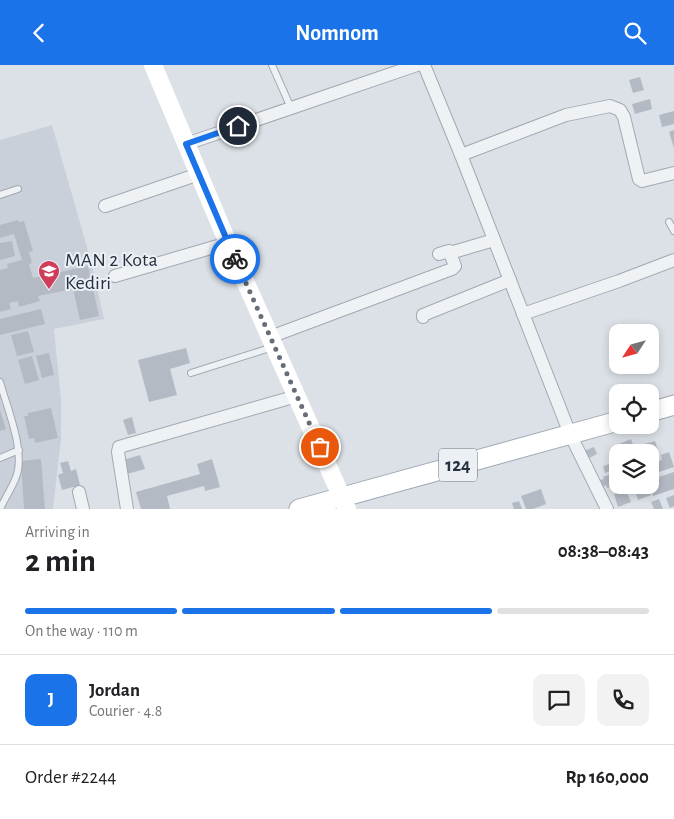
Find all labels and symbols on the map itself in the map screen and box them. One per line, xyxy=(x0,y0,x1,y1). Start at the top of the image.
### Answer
pin xyxy=(217,105,259,147)
courier xyxy=(210,234,260,284)
place label: MAN 2 Kota Kediri xyxy=(65,250,158,293)
school or university icon: MAN 2 Kota Kediri xyxy=(37,259,61,290)
north arrow xyxy=(609,324,659,374)
pin xyxy=(299,426,341,468)
road number: 124 xyxy=(439,449,477,481)

